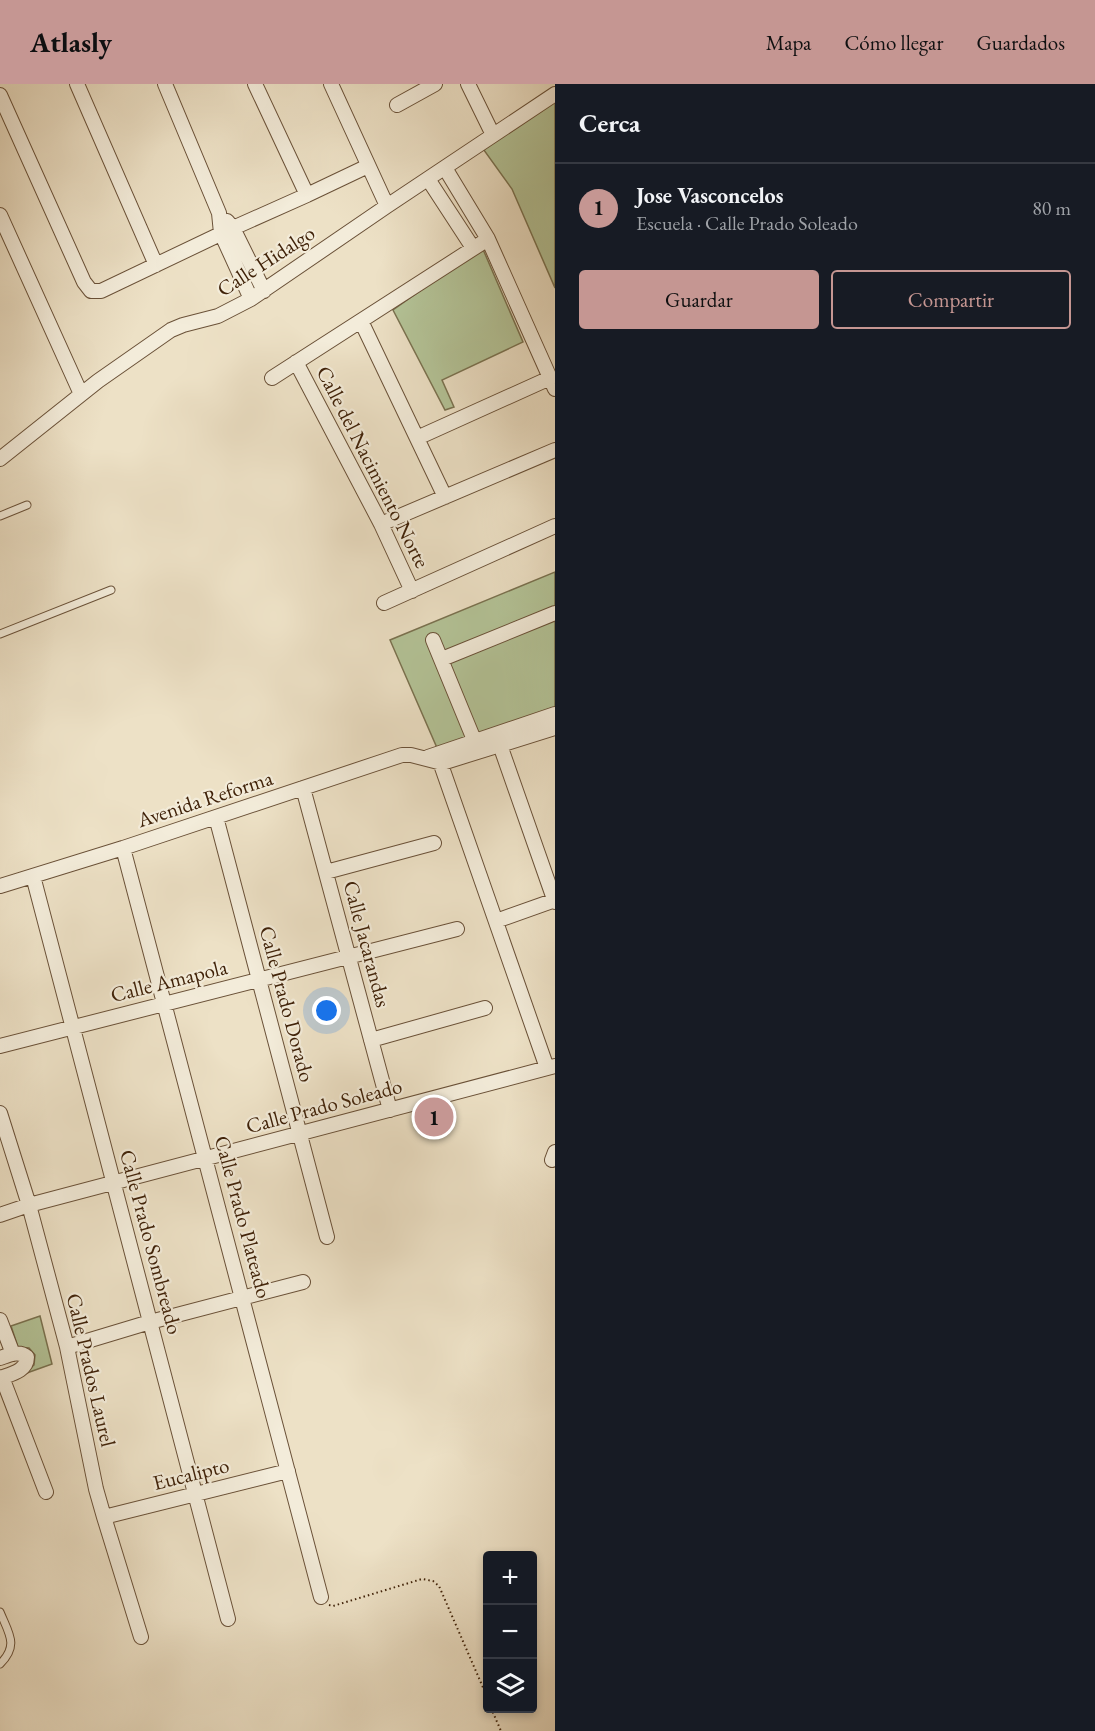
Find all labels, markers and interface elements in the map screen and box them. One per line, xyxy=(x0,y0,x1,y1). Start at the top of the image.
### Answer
text: Atlasly xyxy=(30,24,112,60)
text: Mapa xyxy=(766,29,811,56)
text: Cómo llegar xyxy=(844,29,943,56)
text: Guardados xyxy=(976,29,1065,56)
text: Cerca xyxy=(579,106,640,140)
text: Jose Vasconcelos xyxy=(636,181,783,210)
text: 1 xyxy=(593,195,604,221)
text: 80 m xyxy=(1032,195,1071,221)
text: Escuela · Calle Prado Soleado xyxy=(636,210,858,236)
street label: Calle Hidalgo xyxy=(212,219,320,302)
button: Guardar xyxy=(579,270,819,329)
button: Compartir xyxy=(831,270,1071,329)
street label: Calle del Nacimiento Norte xyxy=(311,361,436,572)
street label: Avenida Reforma xyxy=(133,764,277,833)
street label: Calle Jacarandas xyxy=(338,878,397,1010)
street label: Calle Prado Dorado xyxy=(254,923,321,1085)
street label: Calle Amapola xyxy=(108,953,231,1008)
your location xyxy=(312,996,341,1025)
street label: Calle Prado Soleado xyxy=(243,1072,405,1139)
pin: 1 xyxy=(414,1094,454,1140)
street label: Calle Prado Plateado xyxy=(209,1133,278,1301)
street label: Calle Prado Sombreado xyxy=(114,1147,189,1337)
street label: Calle Prados Laurel xyxy=(61,1291,122,1449)
street label: Eucalipto xyxy=(150,1451,232,1496)
map controls xyxy=(483,1551,537,1713)
button: + xyxy=(483,1551,537,1605)
button: − xyxy=(483,1605,537,1659)
button: layers xyxy=(483,1659,537,1713)

